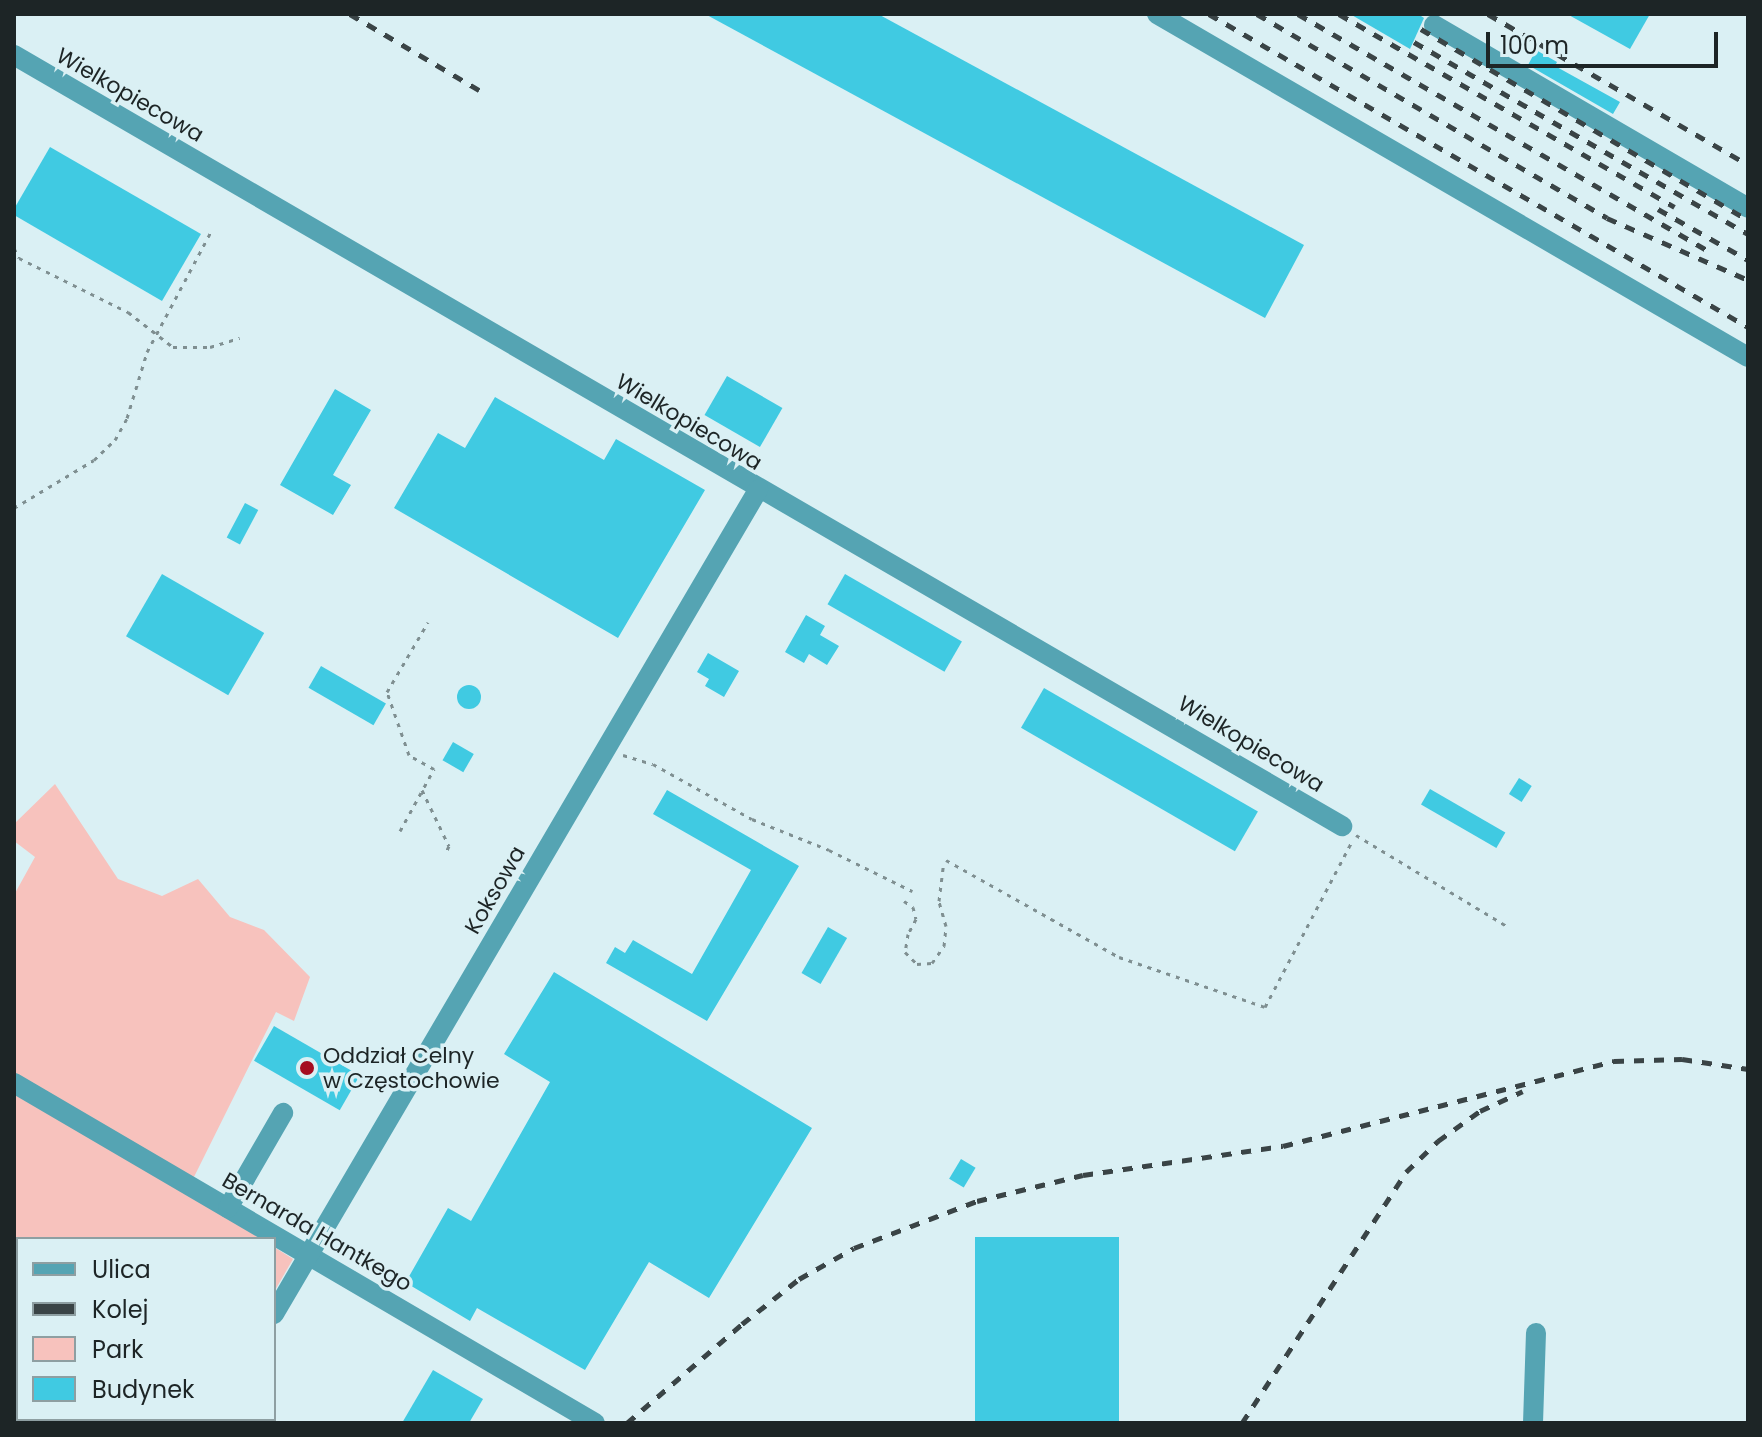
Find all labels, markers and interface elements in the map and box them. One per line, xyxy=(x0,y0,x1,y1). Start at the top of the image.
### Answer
scale bar xyxy=(1490,16,1722,66)
text: 100 m xyxy=(1500,29,1569,62)
street label: Wielkopiecowa xyxy=(52,42,208,148)
street label: Wielkopiecowa xyxy=(611,368,767,476)
street label: Wielkopiecowa xyxy=(1173,690,1329,798)
street label: Koksowa xyxy=(459,841,531,939)
place label: Oddział Celny w Częstochowie xyxy=(323,1042,500,1094)
marker: Oddział Celny w Częstochowie xyxy=(298,1059,316,1077)
street label: Bernarda Hantkego xyxy=(218,1167,416,1297)
legend xyxy=(16,1237,276,1421)
text: Ulica xyxy=(92,1253,151,1286)
text: Kolej xyxy=(92,1293,148,1326)
text: Park xyxy=(92,1333,143,1366)
text: Budynek xyxy=(92,1373,194,1406)

